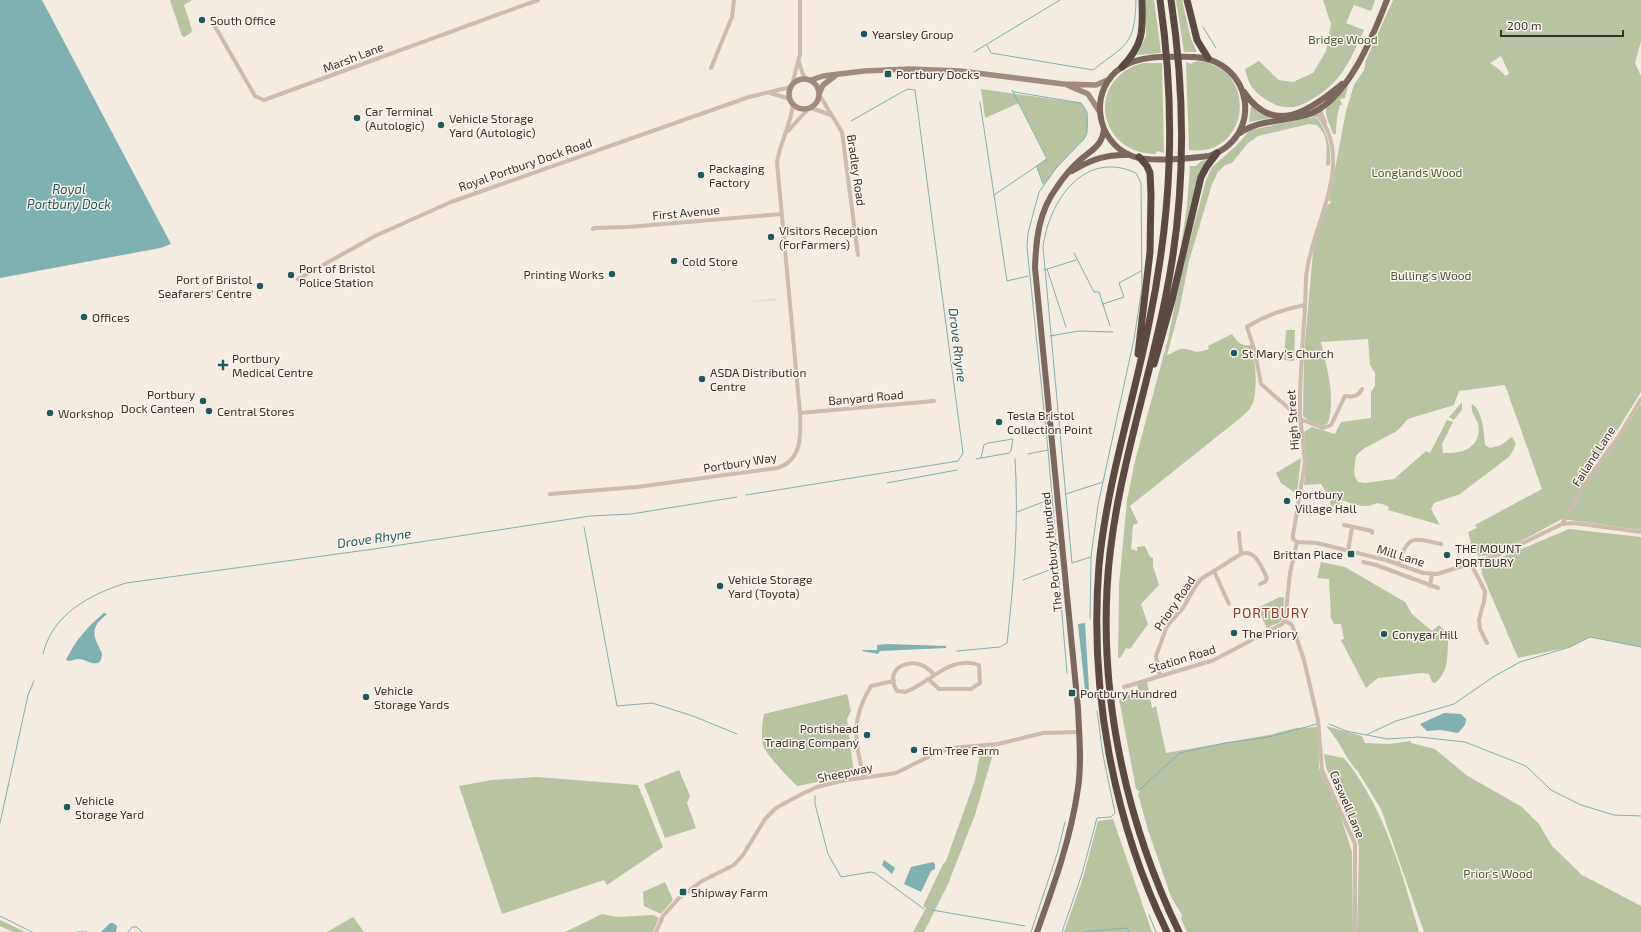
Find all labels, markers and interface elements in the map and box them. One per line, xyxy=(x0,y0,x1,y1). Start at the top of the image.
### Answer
scale bar xyxy=(1501,12,1623,38)
place label: South Office xyxy=(210,13,276,27)
marker: South Office xyxy=(197,15,207,25)
text: 200 m xyxy=(1507,18,1541,32)
place label: Yearsley Group xyxy=(872,27,954,41)
marker: Yearsley Group xyxy=(859,29,869,39)
park label: Bridge Wood xyxy=(1308,32,1378,46)
street label: Marsh Lane xyxy=(321,39,385,75)
place label: Portbury Docks xyxy=(896,67,979,81)
marker: Portbury Docks xyxy=(883,69,893,79)
place label: Car Terminal (Autologic) xyxy=(365,104,433,132)
place label: Vehicle Storage Yard (Autologic) xyxy=(449,111,535,139)
marker: Car Terminal (Autologic) xyxy=(352,113,362,123)
marker: Vehicle Storage Yard (Autologic) xyxy=(436,120,446,130)
street label: Bradley Road xyxy=(845,133,869,207)
street label: Royal Portbury Dock Road xyxy=(456,135,594,193)
place label: Packaging Factory xyxy=(709,161,765,189)
park label: Longlands Wood xyxy=(1372,165,1462,179)
marker: Packaging Factory xyxy=(696,170,706,180)
water label: Royal Portbury Dock xyxy=(27,181,111,212)
street label: First Avenue xyxy=(652,202,720,222)
place label: Visitors Reception (ForFarmers) xyxy=(779,223,878,251)
marker: Visitors Reception (ForFarmers) xyxy=(766,232,776,242)
place label: Cold Store xyxy=(682,254,738,268)
marker: Cold Store xyxy=(669,256,679,266)
place label: Port of Bristol Police Station xyxy=(299,261,375,289)
place label: Printing Works xyxy=(523,267,604,281)
park label: Bulling's Wood xyxy=(1391,268,1471,282)
marker: Printing Works xyxy=(607,269,617,279)
marker: Port of Bristol Police Station xyxy=(286,270,296,280)
place label: Port of Bristol Seafarers' Centre xyxy=(158,272,252,300)
marker: Port of Bristol Seafarers' Centre xyxy=(255,281,265,291)
water label: Drove Rhyne xyxy=(946,307,970,383)
place label: Offices xyxy=(92,310,129,324)
marker: Offices xyxy=(79,312,89,322)
place label: St Mary's Church xyxy=(1242,346,1334,360)
marker: St Mary's Church xyxy=(1229,348,1239,358)
place label: Portbury Medical Centre xyxy=(232,351,313,379)
marker: Portbury Medical Centre xyxy=(217,359,229,371)
place label: ASDA Distribution Centre xyxy=(710,365,806,393)
marker: ASDA Distribution Centre xyxy=(697,374,707,384)
place label: Portbury Dock Canteen xyxy=(121,387,196,415)
street label: Banyard Road xyxy=(828,387,904,407)
street label: High Street xyxy=(1283,389,1301,451)
marker: Portbury Dock Canteen xyxy=(198,396,208,406)
place label: Central Stores xyxy=(217,404,294,418)
place label: Workshop xyxy=(58,406,114,420)
marker: Central Stores xyxy=(204,406,214,416)
marker: Workshop xyxy=(45,408,55,418)
place label: Tesla Bristol Collection Point xyxy=(1007,408,1093,436)
marker: Tesla Bristol Collection Point xyxy=(994,417,1004,427)
street label: Failand Lane xyxy=(1568,423,1618,489)
street label: Portbury Way xyxy=(702,449,779,475)
place label: Portbury Village Hall xyxy=(1295,487,1357,515)
street label: The Portbury Hundred xyxy=(1038,491,1064,613)
marker: Portbury Village Hall xyxy=(1282,496,1292,506)
water label: Drove Rhyne xyxy=(336,525,412,551)
street label: Mill Lane xyxy=(1375,541,1427,569)
place label: THE MOUNT PORTBURY xyxy=(1455,541,1521,569)
place label: Brittan Place xyxy=(1273,547,1343,561)
marker: Brittan Place xyxy=(1346,549,1356,559)
marker: THE MOUNT PORTBURY xyxy=(1442,550,1452,560)
place label: Vehicle Storage Yard (Toyota) xyxy=(728,572,812,600)
street label: Priory Road xyxy=(1151,573,1197,633)
marker: Vehicle Storage Yard (Toyota) xyxy=(715,581,725,591)
district label: PORTBURY xyxy=(1233,604,1309,621)
place label: The Priory xyxy=(1242,626,1299,640)
place label: Conygar Hill xyxy=(1392,627,1458,641)
marker: The Priory xyxy=(1229,628,1239,638)
marker: Conygar Hill xyxy=(1379,629,1389,639)
street label: Station Road xyxy=(1147,641,1217,675)
place label: Vehicle Storage Yards xyxy=(374,683,449,711)
place label: Portbury Hundred xyxy=(1080,686,1177,700)
marker: Portbury Hundred xyxy=(1067,688,1077,698)
marker: Vehicle Storage Yards xyxy=(361,692,371,702)
place label: Portishead Trading Company xyxy=(765,721,860,749)
marker: Portishead Trading Company xyxy=(862,730,872,740)
place label: Elm Tree Farm xyxy=(922,743,999,757)
marker: Elm Tree Farm xyxy=(909,745,919,755)
street label: Sheepway xyxy=(816,759,875,785)
street label: Caswell Lane xyxy=(1328,768,1368,840)
place label: Vehicle Storage Yard xyxy=(75,793,144,821)
marker: Vehicle Storage Yard xyxy=(62,802,72,812)
park label: Prior's Wood xyxy=(1463,866,1533,880)
place label: Shipway Farm xyxy=(691,885,768,899)
marker: Shipway Farm xyxy=(678,887,688,897)

